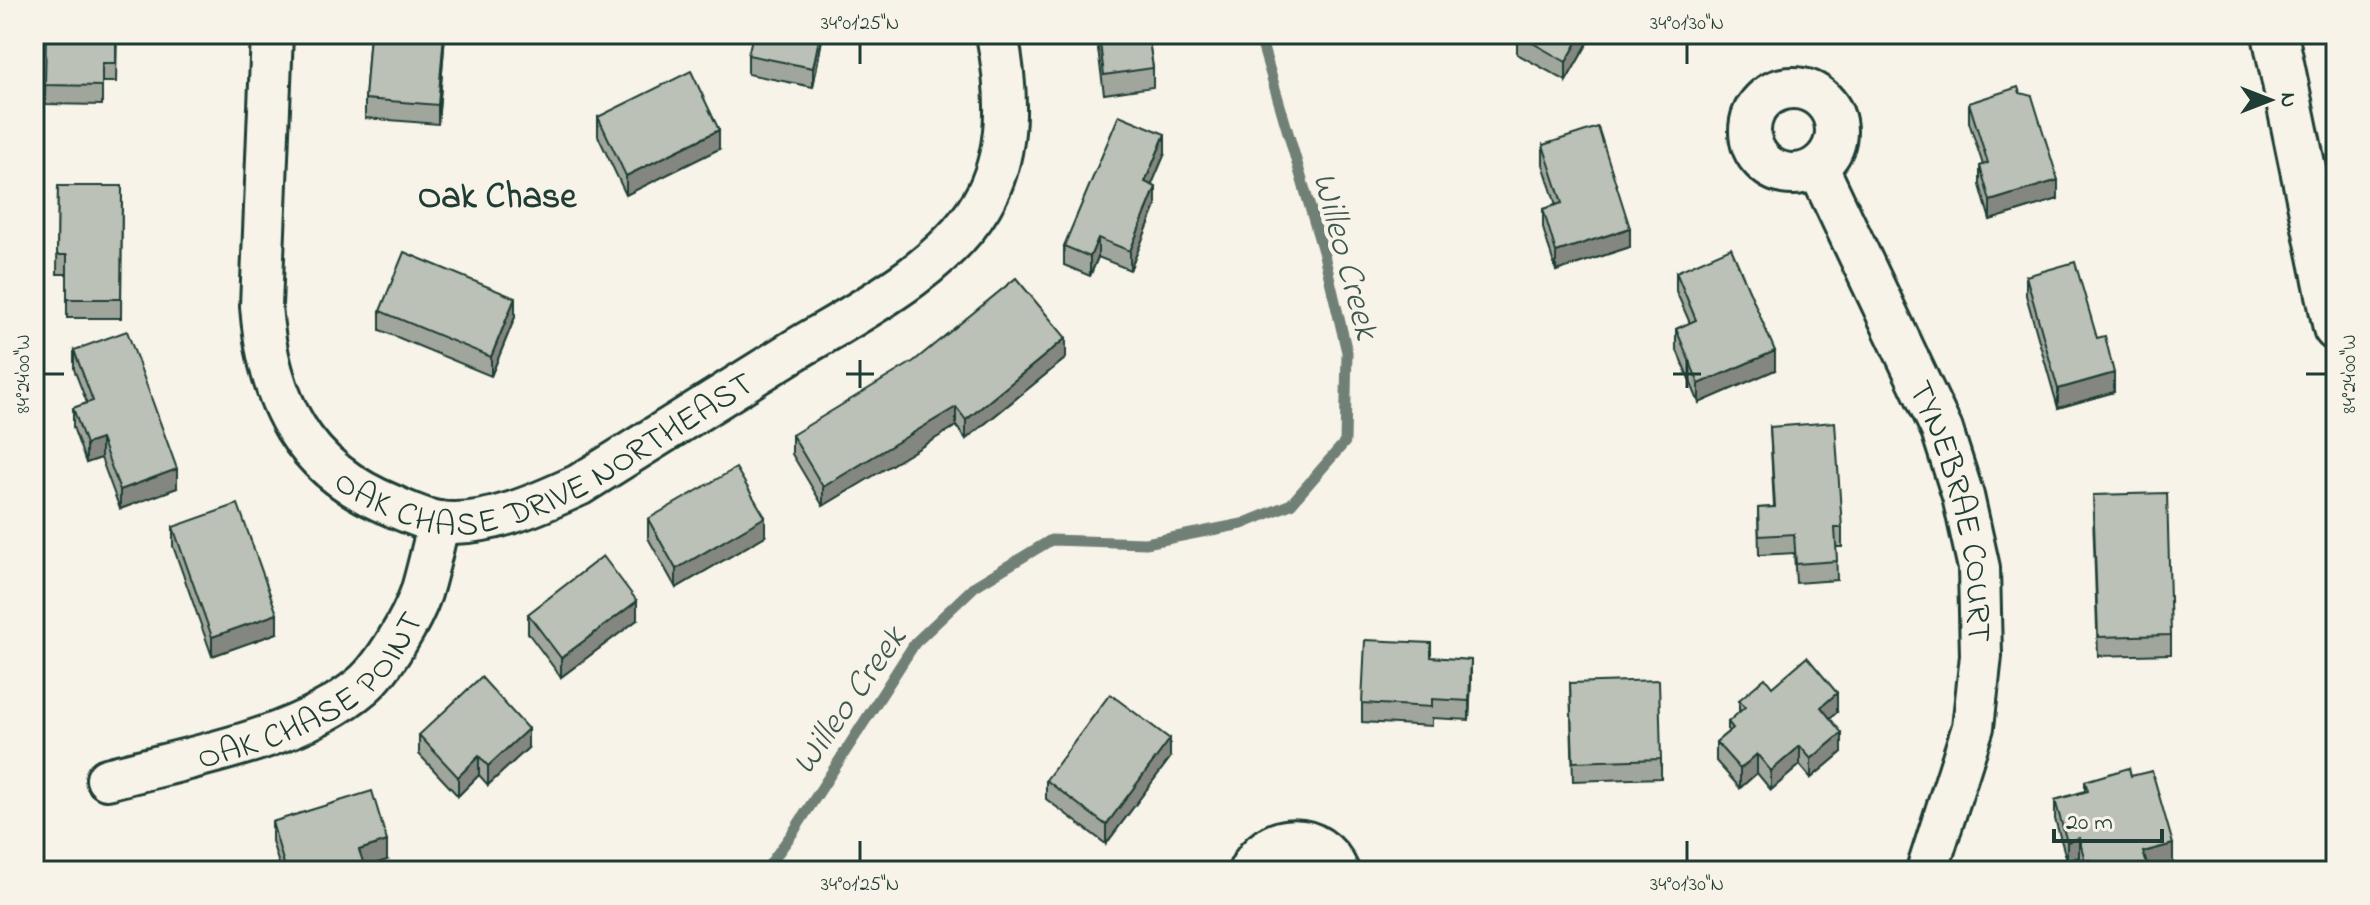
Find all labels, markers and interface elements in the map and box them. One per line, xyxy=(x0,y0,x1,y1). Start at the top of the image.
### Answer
text: 34°01'25"N xyxy=(821,10,899,39)
text: 34°01'30"N xyxy=(1650,10,1724,39)
north arrow xyxy=(2230,60,2310,140)
text: N xyxy=(2271,93,2303,107)
water label: Willeo Creek xyxy=(1296,167,1392,347)
district label: Oak Chase xyxy=(418,172,577,225)
text: 84°24'00"W xyxy=(10,335,39,413)
text: 84°24'00"W xyxy=(2336,335,2365,413)
street label: OAK CHASE DRIVE NORTHEAST xyxy=(323,361,764,552)
street label: TYNEBRAE COURT xyxy=(1893,373,2002,643)
street label: OAK CHASE POINT xyxy=(192,603,438,785)
water label: Willeo Creek xyxy=(780,615,922,787)
scale bar xyxy=(2054,793,2162,843)
text: 20 m xyxy=(2066,806,2113,841)
text: 34°01'25"N xyxy=(821,871,899,900)
text: 34°01'30"N xyxy=(1650,871,1724,900)

